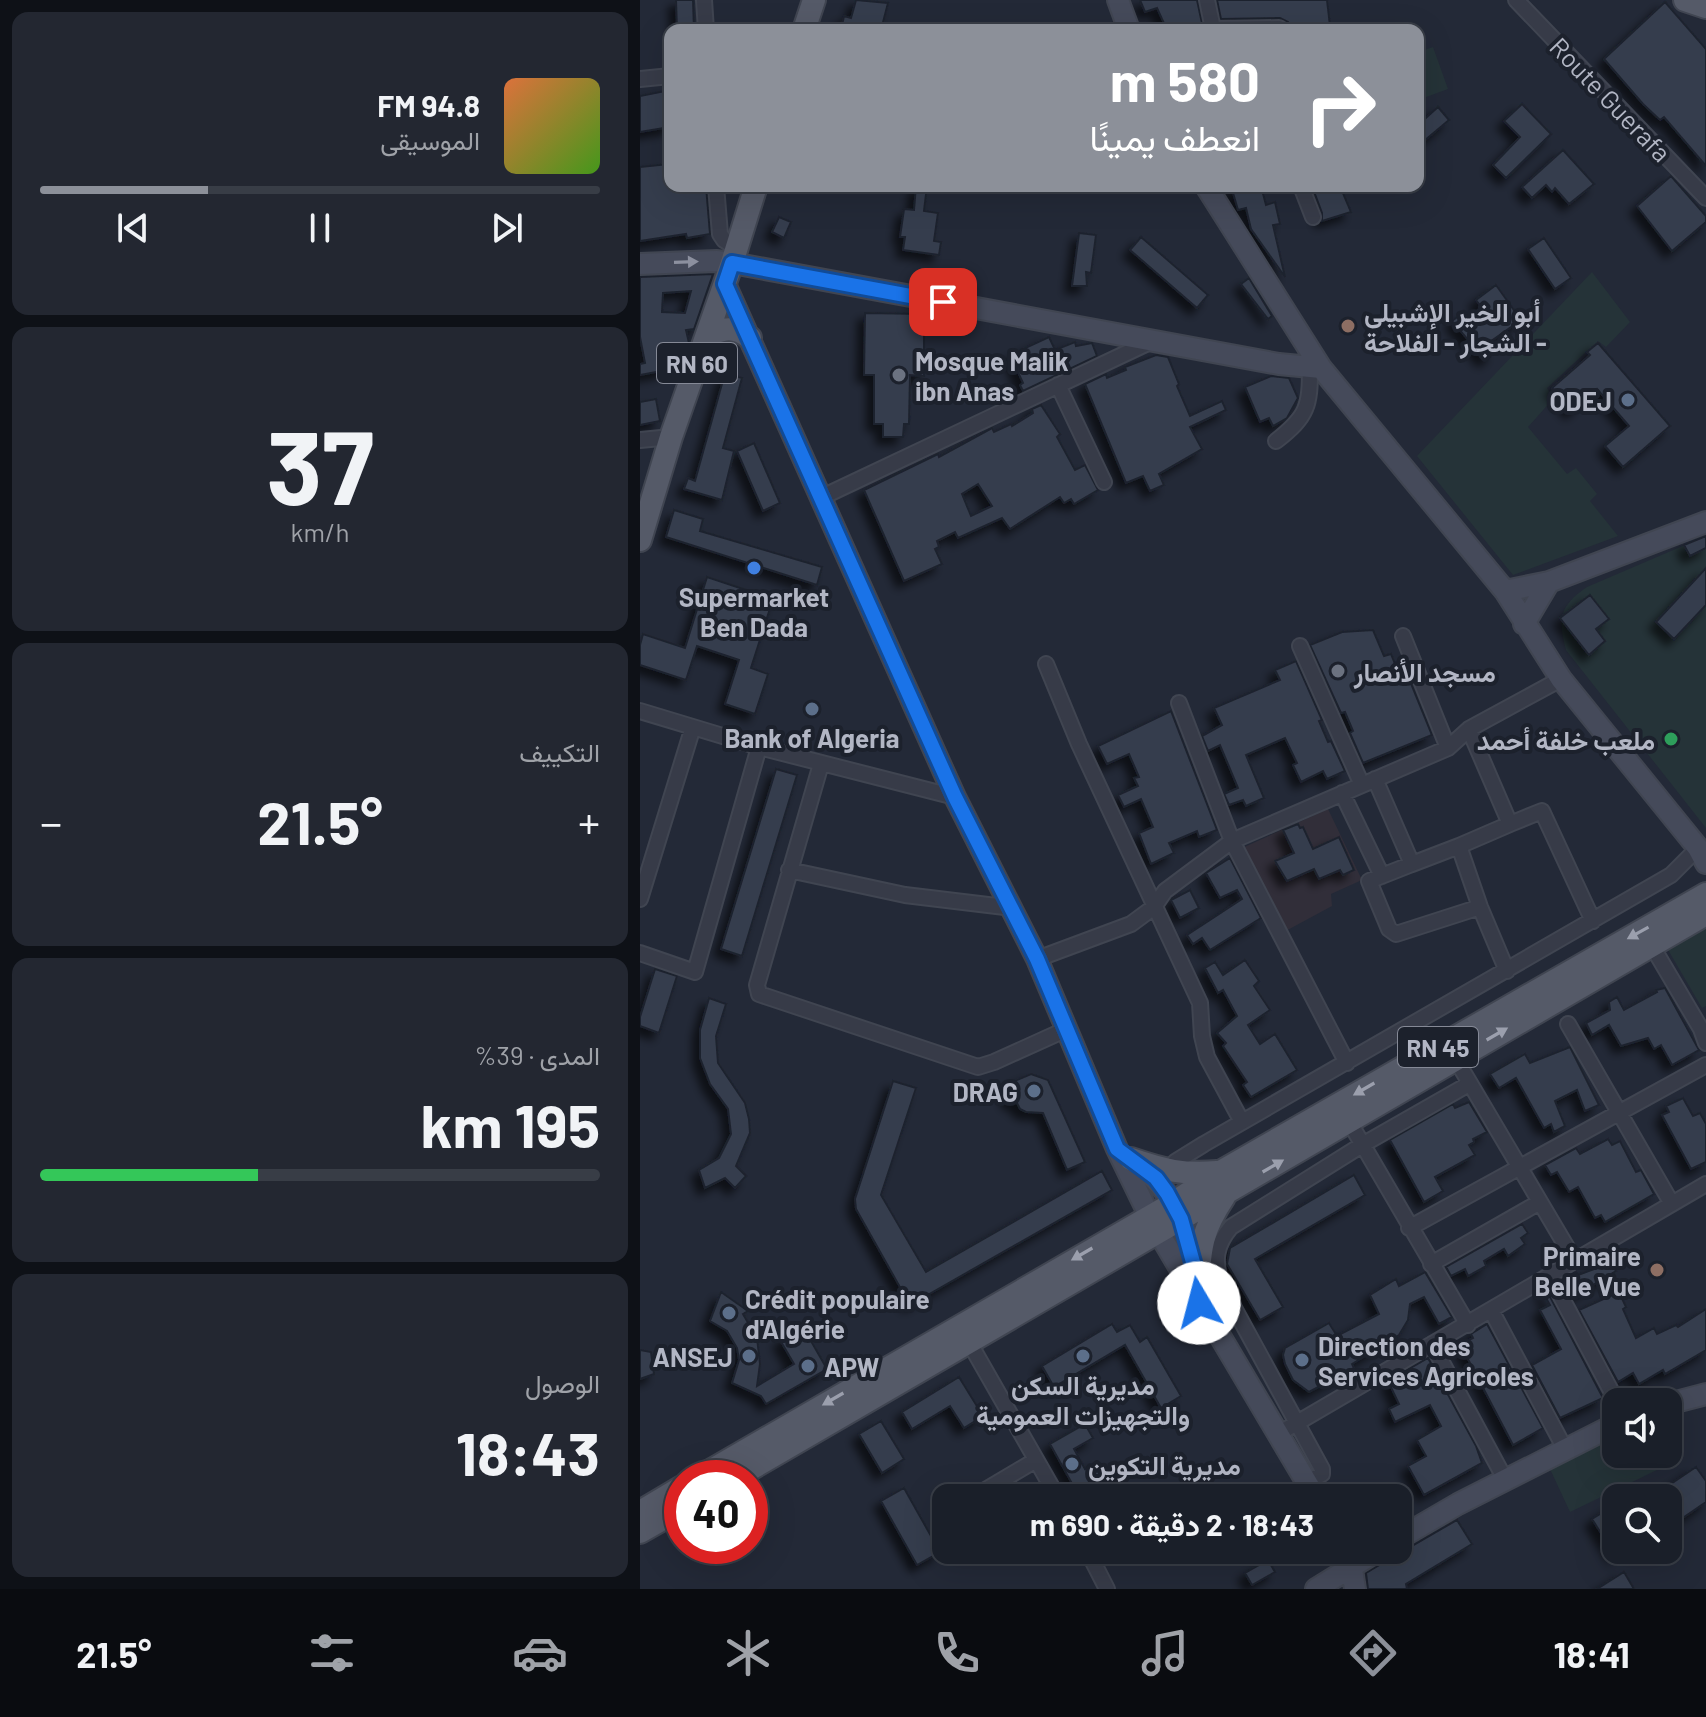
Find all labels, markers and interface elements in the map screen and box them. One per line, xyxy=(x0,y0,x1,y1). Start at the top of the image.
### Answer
street label: Route Guerafa xyxy=(1544,31,1678,167)
text: 580 m xyxy=(1110,46,1260,113)
icon: right xyxy=(1288,56,1392,160)
text: 94.8 FM xyxy=(377,87,480,123)
text: انعطف يمينًا xyxy=(1089,115,1260,158)
text: الموسيقى xyxy=(380,124,480,155)
icon: previous xyxy=(111,206,155,250)
icon: pause xyxy=(298,206,342,250)
icon: next xyxy=(485,206,529,250)
one-way arrow xyxy=(674,255,699,268)
pin xyxy=(909,268,977,336)
icon: arrive xyxy=(921,280,965,324)
place label: أبو الخير الإشبيلي الشجار - الفلاحة - xyxy=(1364,296,1547,359)
marker: أبو الخير الإشبيلي الشجار - الفلاحة - xyxy=(1339,317,1357,335)
road number: RN 60 xyxy=(657,343,737,383)
place label: Mosque Malik ibn Anas xyxy=(915,345,1069,406)
marker: Mosque Malik ibn Anas xyxy=(890,366,908,384)
place label: ODEJ xyxy=(1549,385,1612,416)
marker: ODEJ xyxy=(1619,391,1637,409)
text: 37 xyxy=(266,401,374,526)
text: km/h xyxy=(291,516,349,547)
marker: Supermarket Ben Dada xyxy=(745,559,763,577)
place label: Supermarket Ben Dada xyxy=(679,581,829,642)
place label: مسجد الأنصار xyxy=(1353,656,1496,689)
marker: مسجد الأنصار xyxy=(1329,662,1347,680)
marker: Bank of Algeria xyxy=(803,700,821,718)
place label: Bank of Algeria xyxy=(724,722,900,753)
place label: ملعب خلفة أحمد xyxy=(1477,724,1655,756)
marker: ملعب خلفة أحمد xyxy=(1662,730,1680,748)
text: التكييف xyxy=(519,736,600,767)
text: 21.5° xyxy=(257,785,383,857)
text: − xyxy=(40,795,62,848)
text: + xyxy=(578,795,600,848)
one-way arrow xyxy=(1627,926,1649,940)
road number: RN 45 xyxy=(1398,1027,1478,1067)
one-way arrow xyxy=(1486,1027,1508,1041)
text: المدى · 39% xyxy=(475,1039,600,1070)
place label: DRAG xyxy=(953,1076,1018,1107)
marker: DRAG xyxy=(1025,1082,1043,1100)
one-way arrow xyxy=(1353,1082,1375,1096)
text: 195 km xyxy=(420,1088,600,1160)
one-way arrow xyxy=(1262,1159,1285,1173)
place label: Primaire Belle Vue xyxy=(1535,1240,1641,1301)
one-way arrow xyxy=(1071,1247,1093,1261)
position arrow xyxy=(1157,1261,1241,1345)
marker: Primaire Belle Vue xyxy=(1648,1261,1666,1279)
place label: Crédit populaire d'Algérie xyxy=(745,1283,930,1344)
marker: Crédit populaire d'Algérie xyxy=(720,1304,738,1322)
place label: Direction des Services Agricoles xyxy=(1318,1330,1534,1391)
place label: ANSEJ xyxy=(652,1341,733,1372)
marker: ANSEJ xyxy=(740,1347,758,1365)
marker: مديرية السكن والتجهيزات العمومية xyxy=(1074,1347,1092,1365)
place label: APW xyxy=(824,1351,879,1382)
marker: Direction des Services Agricoles xyxy=(1293,1351,1311,1369)
marker: APW xyxy=(799,1357,817,1375)
text: الوصول xyxy=(525,1367,600,1398)
place label: مديرية السكن والتجهيزات العمومية xyxy=(976,1369,1190,1432)
map controls xyxy=(1602,1388,1682,1564)
button: sound xyxy=(1602,1388,1682,1468)
one-way arrow xyxy=(822,1392,844,1406)
text: 18:43 xyxy=(456,1416,600,1488)
place label: مديرية التكوين xyxy=(1088,1449,1241,1482)
marker: مديرية التكوين xyxy=(1063,1455,1081,1473)
speed limit sign: 40 xyxy=(664,1460,768,1564)
button: search xyxy=(1602,1484,1682,1564)
text: 18:43 · 2 دقيقة · 690 m xyxy=(1030,1506,1314,1542)
icon: filters xyxy=(304,1625,360,1681)
icon: car xyxy=(512,1625,568,1681)
icon: climate xyxy=(720,1625,776,1681)
icon: phone xyxy=(929,1625,985,1681)
icon: music xyxy=(1137,1625,1193,1681)
icon: directions xyxy=(1345,1625,1401,1681)
text: 21.5° xyxy=(76,1632,152,1675)
text: 18:41 xyxy=(1553,1632,1630,1675)

